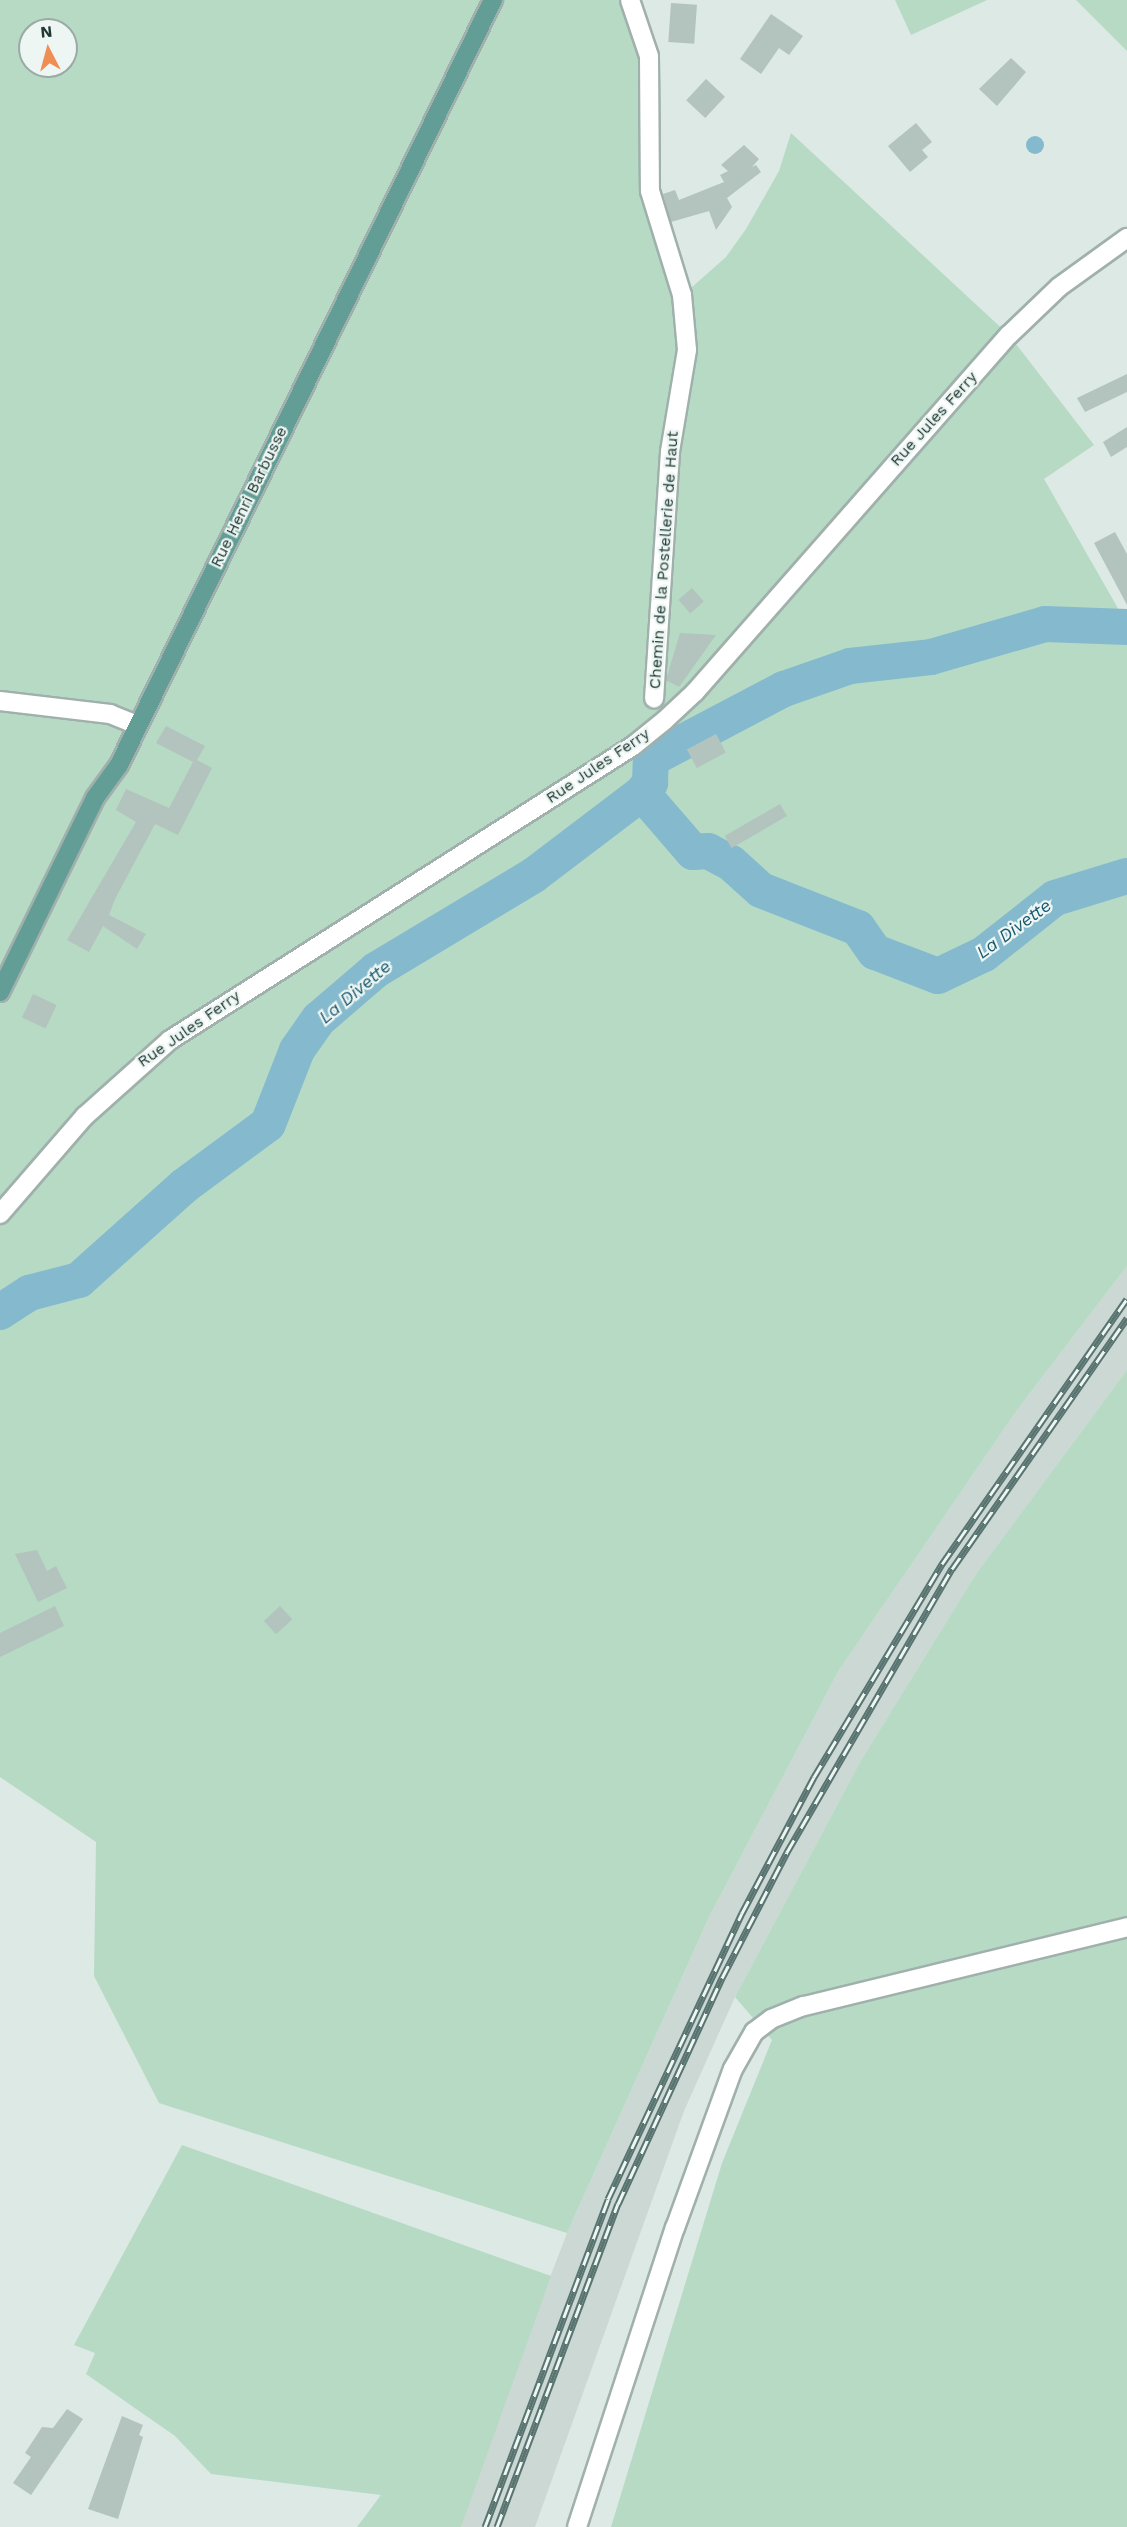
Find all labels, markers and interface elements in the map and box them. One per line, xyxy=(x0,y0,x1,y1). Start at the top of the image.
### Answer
north arrow xyxy=(18,18,78,78)
text: N xyxy=(39,22,53,42)
street label: Rue Jules Ferry xyxy=(886,368,982,470)
street label: Rue Henri Barbusse xyxy=(207,424,291,570)
street label: Chemin de la Postellerie de Haut xyxy=(645,430,683,690)
street label: Rue Jules Ferry xyxy=(542,724,654,808)
water label: La Divette xyxy=(972,895,1056,963)
water label: La Divette xyxy=(315,956,395,1028)
street label: Rue Jules Ferry xyxy=(134,986,244,1072)

